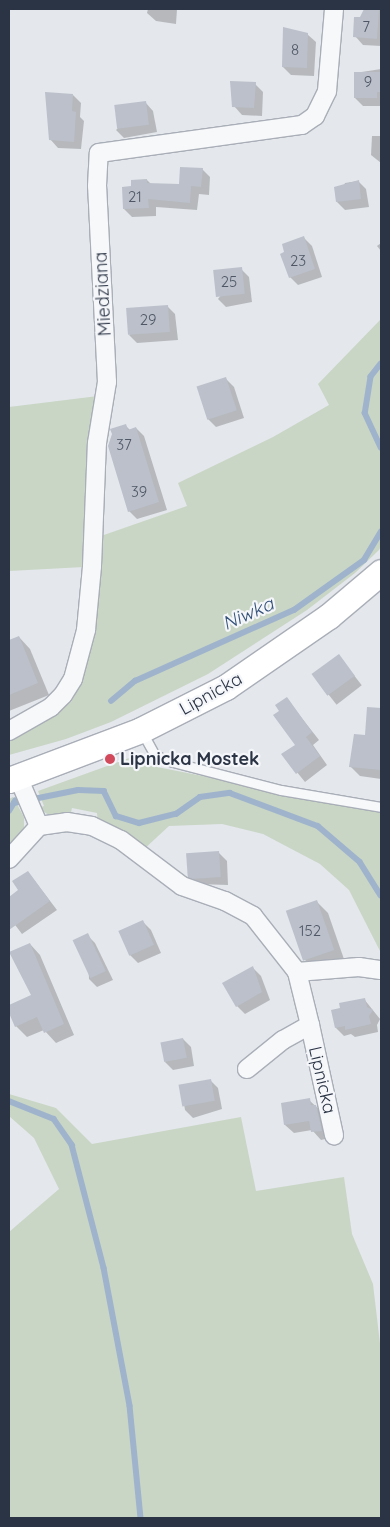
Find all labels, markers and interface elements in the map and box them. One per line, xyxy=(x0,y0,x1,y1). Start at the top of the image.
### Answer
house number: 7 xyxy=(362,18,370,36)
house number: 8 xyxy=(291,41,299,59)
house number: 9 xyxy=(364,73,372,91)
house number: 21 xyxy=(128,188,142,206)
street label: Miedziana xyxy=(90,251,116,337)
house number: 23 xyxy=(290,252,306,270)
house number: 25 xyxy=(221,273,237,291)
house number: 29 xyxy=(140,311,156,329)
house number: 37 xyxy=(116,436,132,454)
house number: 39 xyxy=(131,483,147,501)
water label: Niwka xyxy=(219,593,277,635)
street label: Lipnicka xyxy=(176,668,246,720)
place label: Lipnicka Mostek xyxy=(120,748,259,770)
marker: Lipnicka Mostek xyxy=(104,753,116,765)
house number: 152 xyxy=(299,922,321,940)
street label: Lipnicka xyxy=(304,1044,340,1116)

